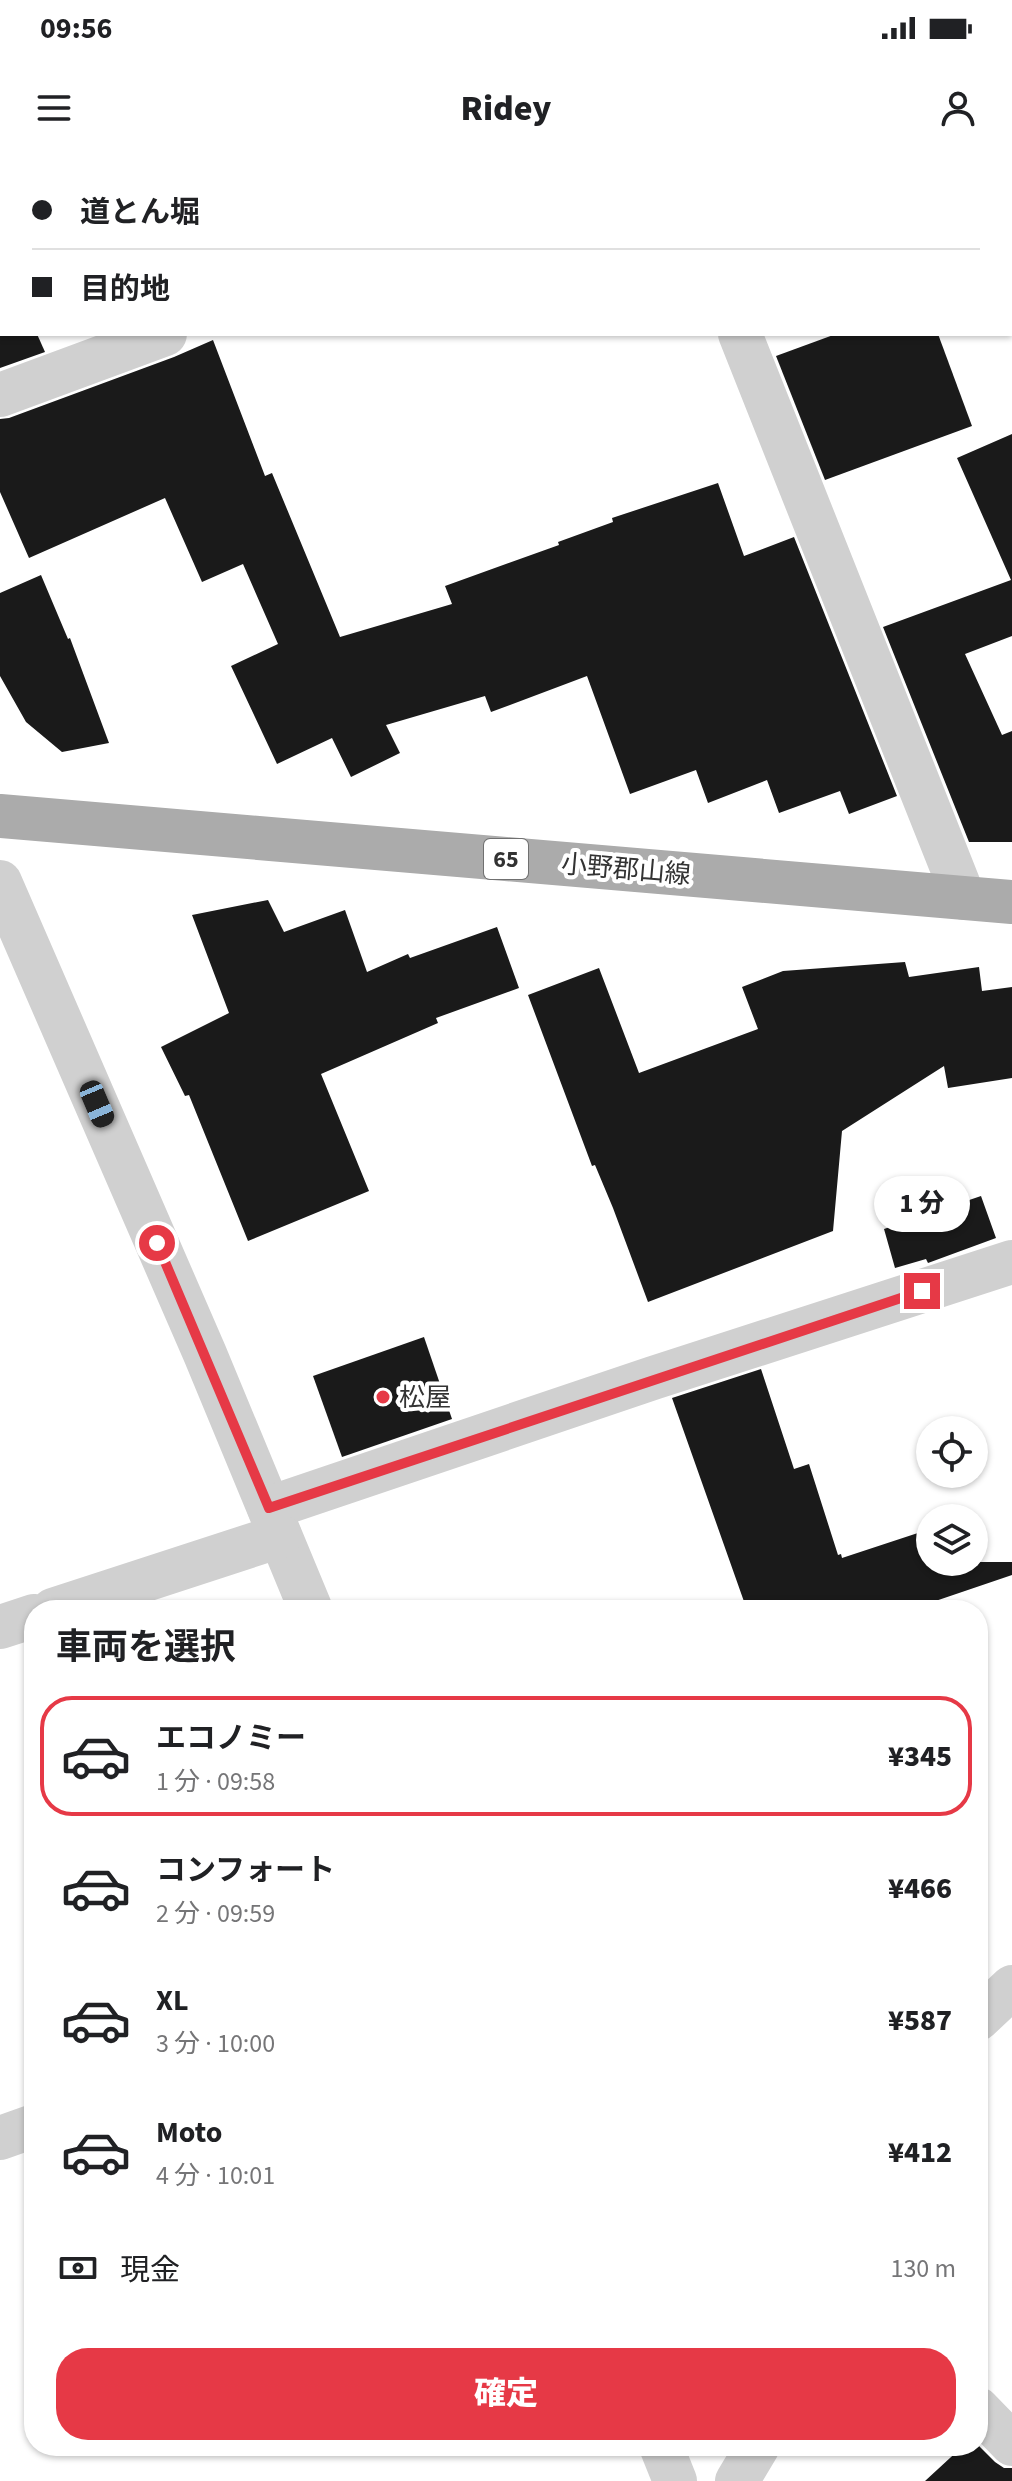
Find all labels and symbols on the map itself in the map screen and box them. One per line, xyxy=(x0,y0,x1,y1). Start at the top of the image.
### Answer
road number: 65 xyxy=(484,839,528,879)
street label: 小野郡山線 xyxy=(560,845,692,894)
car xyxy=(77,1077,117,1131)
callout: 1 分 xyxy=(874,1175,970,1231)
route start xyxy=(139,1225,175,1261)
route end xyxy=(904,1273,940,1309)
place label: 松屋 xyxy=(399,1379,451,1416)
marker: 松屋 xyxy=(374,1388,392,1406)

